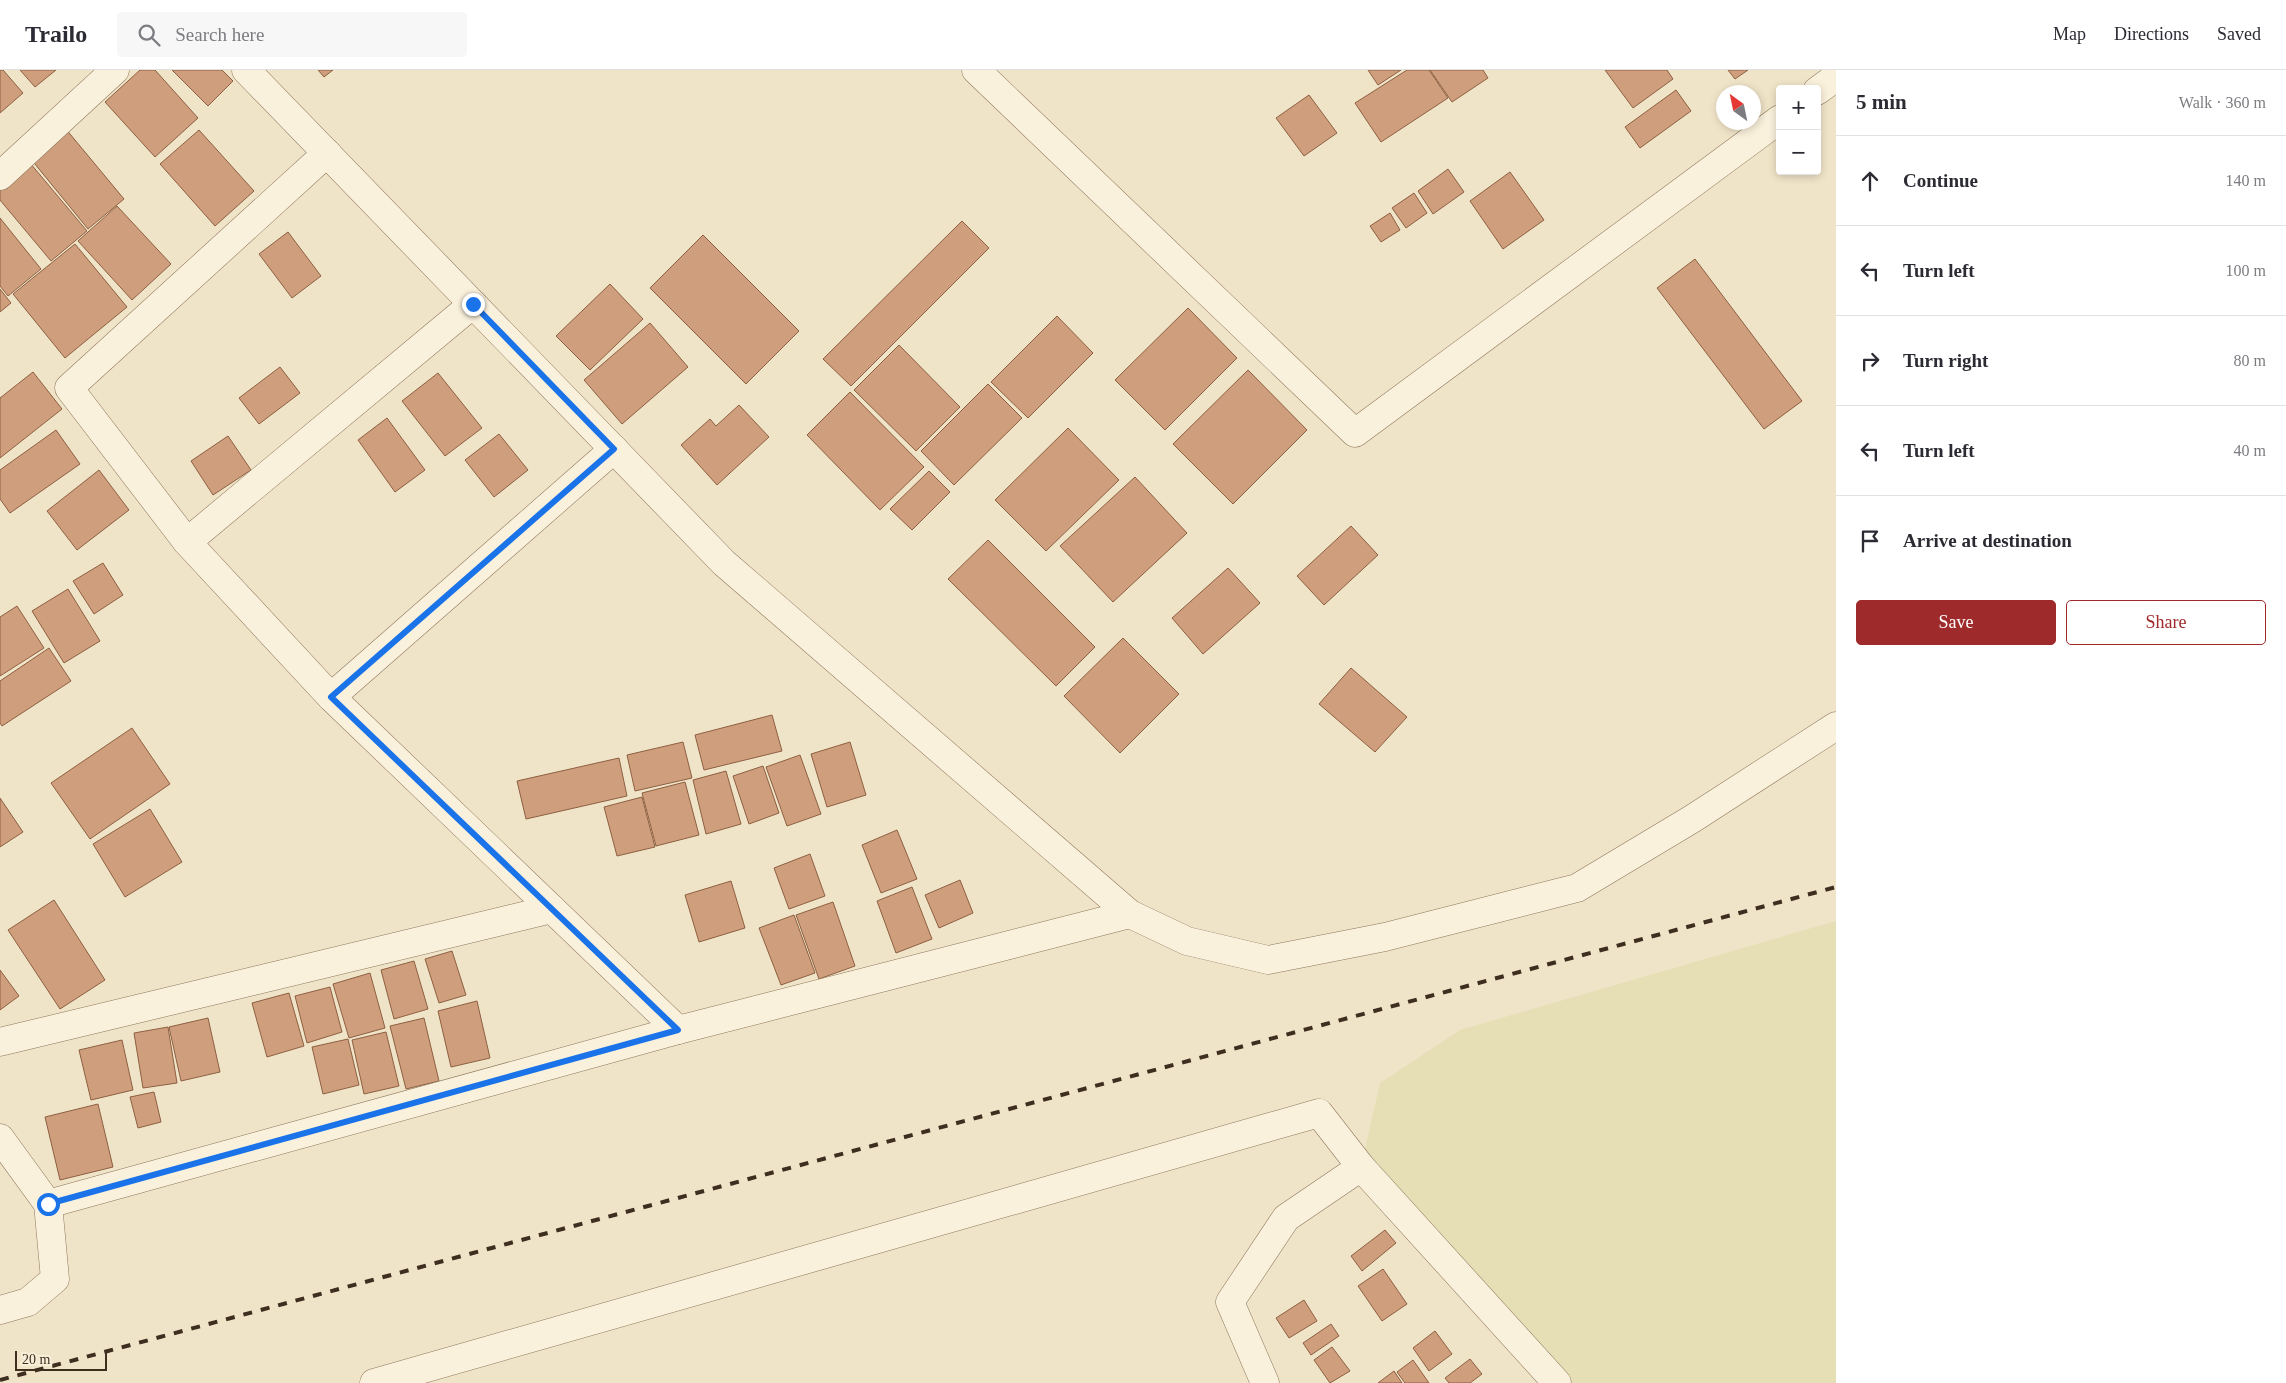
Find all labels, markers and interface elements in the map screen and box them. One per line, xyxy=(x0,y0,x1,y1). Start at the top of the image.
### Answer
search box xyxy=(117,12,467,57)
text: Trailo xyxy=(25,21,87,47)
icon: search xyxy=(135,21,163,49)
text: Search here xyxy=(175,24,264,45)
text: Map xyxy=(2053,24,2086,44)
text: Directions xyxy=(2114,24,2189,44)
text: Saved xyxy=(2217,24,2261,44)
north arrow xyxy=(1716,85,1761,130)
map controls xyxy=(1776,85,1821,175)
button: + xyxy=(1776,85,1821,130)
text: 5 min xyxy=(1856,90,1907,114)
text: Walk · 360 m xyxy=(2179,94,2266,111)
button: − xyxy=(1776,130,1821,175)
icon: ahead xyxy=(1856,167,1884,195)
text: Continue xyxy=(1903,170,1978,191)
text: 140 m xyxy=(2226,172,2266,189)
icon: left xyxy=(1856,257,1884,285)
text: Turn left xyxy=(1903,260,1975,281)
text: 100 m xyxy=(2226,262,2266,279)
route end xyxy=(462,293,485,316)
icon: right xyxy=(1856,347,1884,375)
text: Turn right xyxy=(1903,350,1988,371)
text: 80 m xyxy=(2234,352,2266,369)
icon: left xyxy=(1856,437,1884,465)
text: Turn left xyxy=(1903,440,1975,461)
text: 40 m xyxy=(2234,442,2266,459)
icon: arrive xyxy=(1856,527,1884,555)
text: Arrive at destination xyxy=(1903,530,2072,551)
button: Save xyxy=(1856,600,2056,645)
button: Share xyxy=(2066,600,2266,645)
route start xyxy=(37,1193,60,1216)
scale bar xyxy=(15,1348,108,1371)
text: 20 m xyxy=(22,1352,50,1367)

